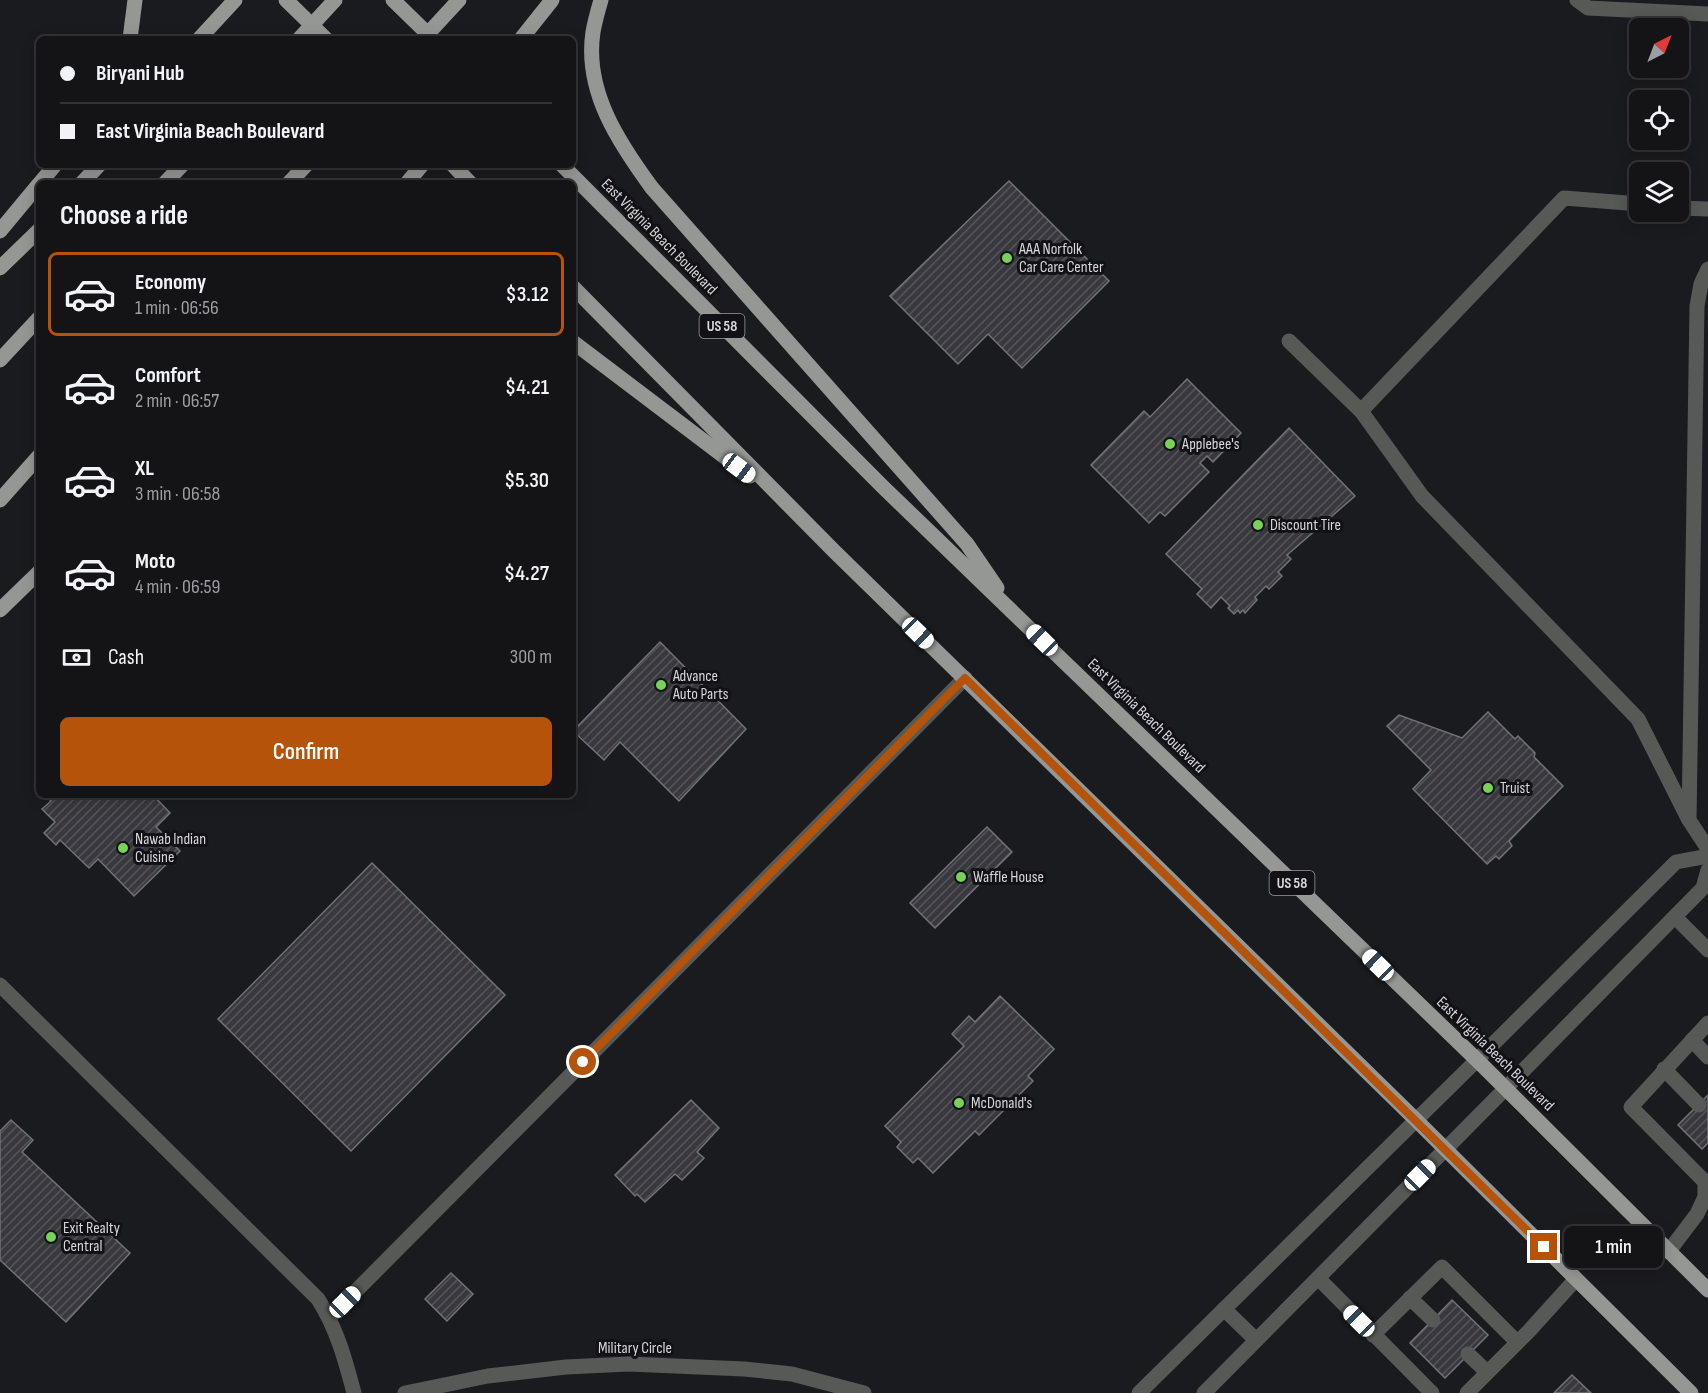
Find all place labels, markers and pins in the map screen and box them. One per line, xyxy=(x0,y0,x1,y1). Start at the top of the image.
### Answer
place label: AAA Norfolk Car Care Center xyxy=(1018,240,1104,277)
marker: AAA Norfolk Car Care Center xyxy=(1000,251,1014,265)
place label: Applebee's xyxy=(1181,435,1240,454)
marker: Applebee's xyxy=(1163,437,1177,451)
place label: Discount Tire xyxy=(1270,516,1341,535)
marker: Discount Tire xyxy=(1251,518,1265,532)
place label: Advance Auto Parts xyxy=(672,667,729,704)
marker: Advance Auto Parts xyxy=(654,678,668,692)
place label: Truist xyxy=(1500,779,1530,798)
marker: Truist xyxy=(1481,781,1495,795)
place label: Nawab Indian Cuisine xyxy=(135,830,206,867)
marker: Nawab Indian Cuisine xyxy=(116,841,130,855)
place label: Waffle House xyxy=(973,868,1044,887)
marker: Waffle House xyxy=(954,870,968,884)
place label: McDonald's xyxy=(971,1094,1033,1113)
marker: McDonald's xyxy=(952,1096,966,1110)
place label: Exit Realty Central xyxy=(63,1219,120,1256)
marker: Exit Realty Central xyxy=(44,1230,58,1244)

